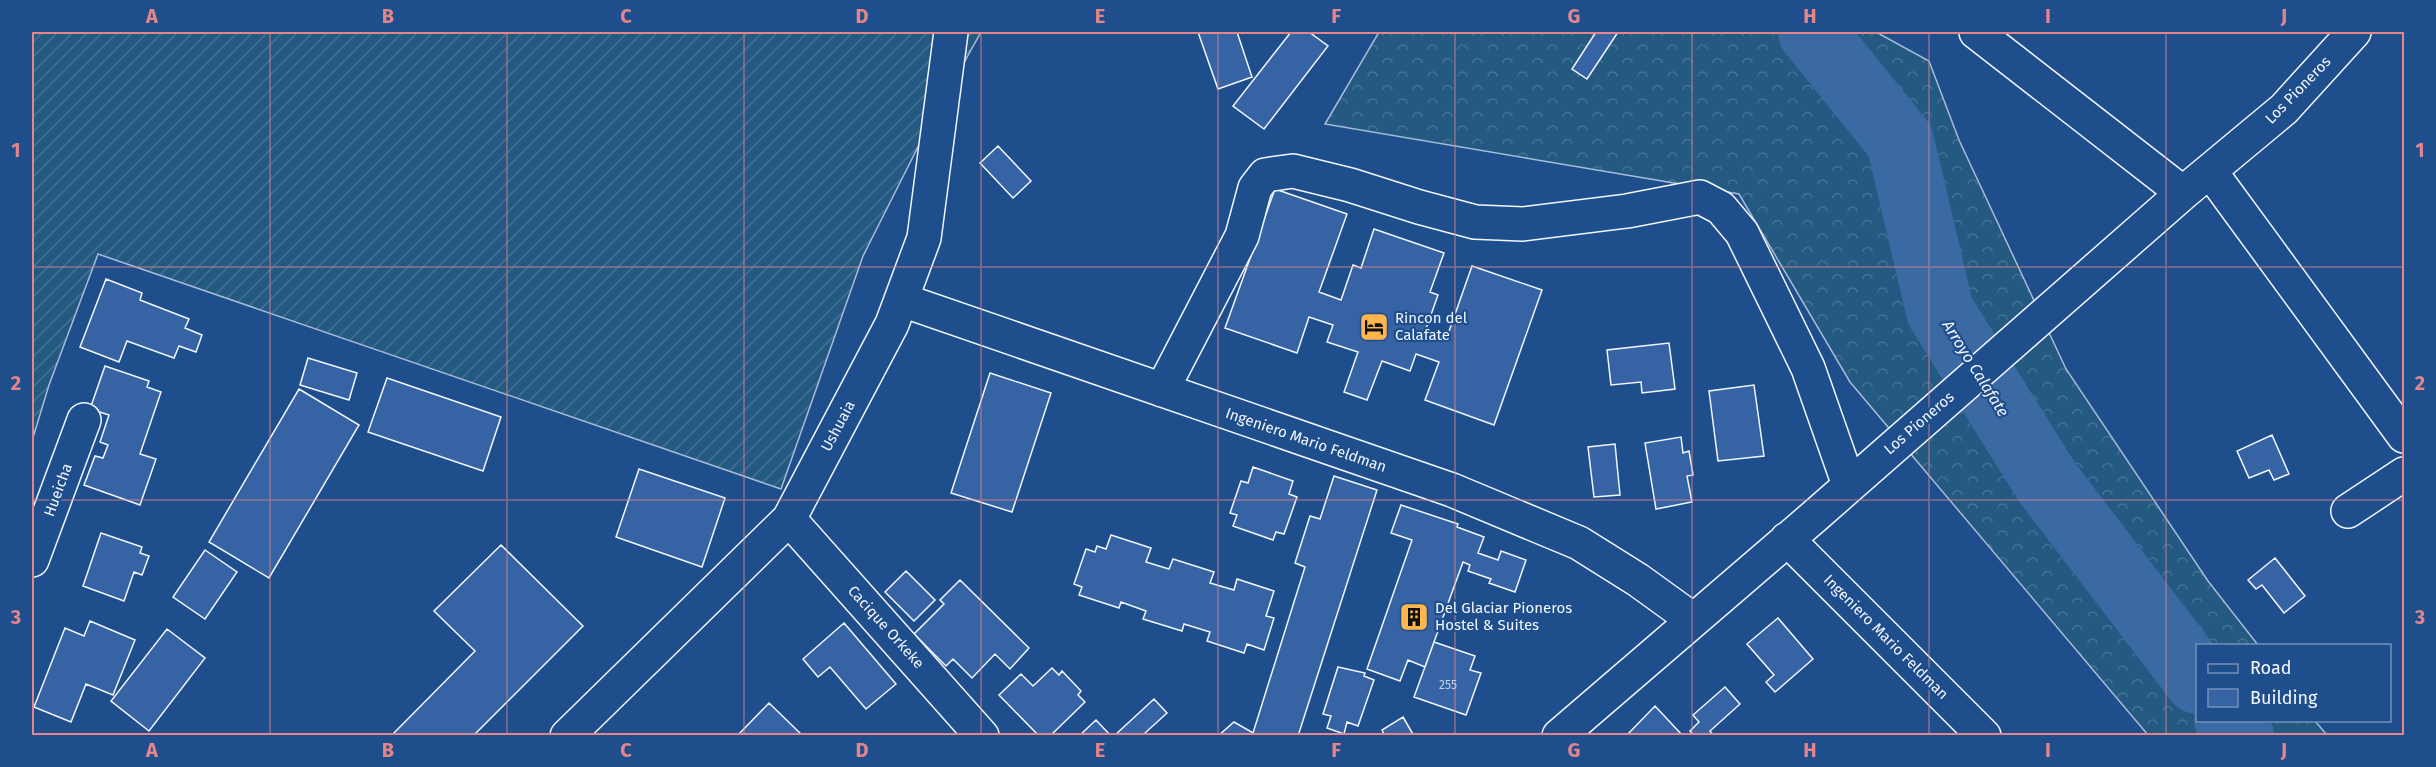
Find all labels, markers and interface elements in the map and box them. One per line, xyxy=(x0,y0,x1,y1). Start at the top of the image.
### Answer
text: A xyxy=(145,4,159,28)
text: B xyxy=(382,4,394,28)
text: C xyxy=(620,4,632,28)
text: D xyxy=(855,4,869,28)
text: E xyxy=(1095,4,1105,28)
text: F xyxy=(1331,4,1341,28)
text: G xyxy=(1568,4,1580,28)
text: H xyxy=(1803,4,1817,28)
text: I xyxy=(2045,4,2051,28)
text: J xyxy=(2280,4,2287,28)
street label: Los Pioneros xyxy=(2261,53,2335,127)
text: 1 xyxy=(11,138,21,162)
text: 1 xyxy=(2415,138,2425,162)
place label: Rincon del Calafate xyxy=(1395,309,1468,344)
hotel icon: Rincon del Calafate xyxy=(1358,311,1390,343)
water label: Arroyo Calafate xyxy=(1938,316,2013,420)
text: 2 xyxy=(11,371,21,395)
text: 2 xyxy=(2415,371,2425,395)
street label: Los Pioneros xyxy=(1880,388,1958,458)
street label: Ushuaia xyxy=(817,398,859,454)
street label: Ingeniero Mario Feldman xyxy=(1223,404,1389,476)
street label: Hueicha xyxy=(40,461,76,519)
street label: Ingeniero Mario Feldman xyxy=(1820,571,1952,703)
street label: Cacique Orkeke xyxy=(844,582,928,672)
place label: Del Glaciar Pioneros Hostel & Suites xyxy=(1435,599,1572,634)
building icon: Del Glaciar Pioneros Hostel & Suites xyxy=(1398,601,1430,633)
text: 3 xyxy=(10,605,21,629)
text: 3 xyxy=(2414,605,2425,629)
legend xyxy=(2196,644,2391,722)
text: Road xyxy=(2250,657,2292,679)
house number: 255 xyxy=(1439,678,1457,692)
text: Building xyxy=(2250,687,2318,709)
text: A xyxy=(145,738,159,762)
text: B xyxy=(382,738,394,762)
text: C xyxy=(620,738,632,762)
text: D xyxy=(855,738,869,762)
text: E xyxy=(1095,738,1105,762)
text: F xyxy=(1331,738,1341,762)
text: G xyxy=(1568,738,1580,762)
text: H xyxy=(1803,738,1817,762)
text: I xyxy=(2045,738,2051,762)
text: J xyxy=(2280,738,2287,762)

